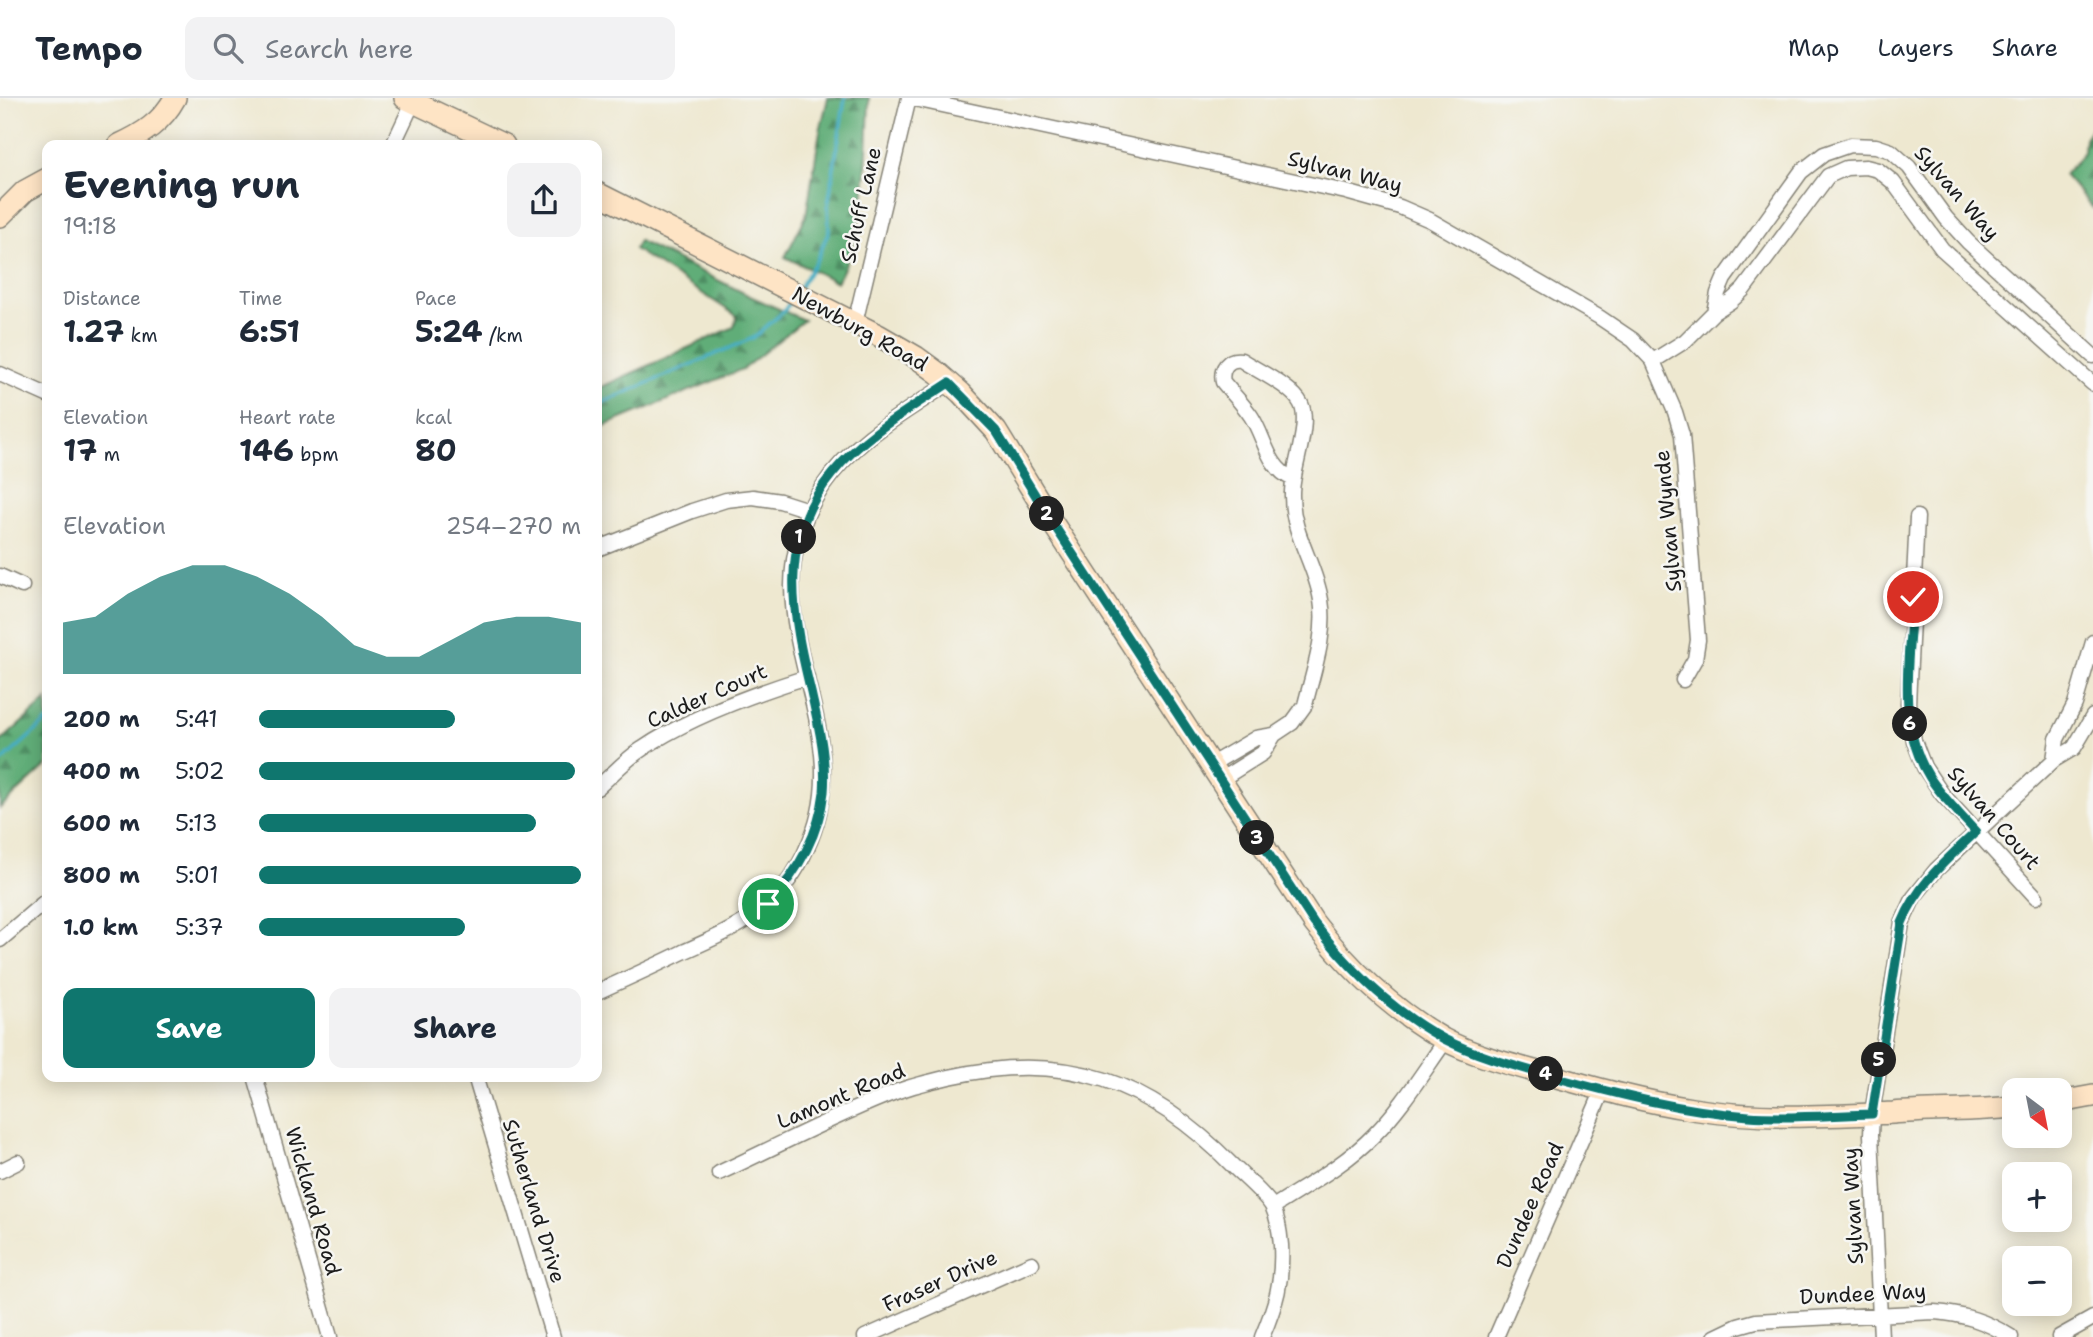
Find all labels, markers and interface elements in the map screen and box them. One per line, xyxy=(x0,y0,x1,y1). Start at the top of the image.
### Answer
search box xyxy=(185,17,675,80)
text: Tempo xyxy=(35,26,143,71)
icon: search xyxy=(209,29,247,67)
text: Search here xyxy=(265,31,414,66)
text: Map xyxy=(1788,32,1839,64)
text: Layers xyxy=(1877,32,1954,64)
text: Share xyxy=(1992,32,2058,64)
street label: Sylvan Way xyxy=(1908,140,2006,246)
street label: Schuff Lane xyxy=(834,144,888,266)
street label: Sylvan Way xyxy=(1285,144,1405,200)
text: Evening run xyxy=(63,159,300,210)
button: share xyxy=(507,163,581,237)
text: 19:18 xyxy=(63,211,117,241)
street label: Newburg Road xyxy=(787,280,933,378)
text: Distance xyxy=(63,286,141,311)
text: Time xyxy=(239,286,283,311)
text: Pace xyxy=(415,286,457,311)
text: 1.27 xyxy=(63,311,124,352)
text: 6:51 xyxy=(239,311,300,352)
text: 5:24 xyxy=(415,311,483,352)
text: km xyxy=(124,323,158,348)
text: /km xyxy=(483,323,523,348)
text: Elevation xyxy=(63,405,148,430)
text: Heart rate xyxy=(239,405,336,430)
text: kcal xyxy=(415,405,452,430)
text: 17 xyxy=(63,430,97,471)
text: 146 xyxy=(239,430,294,471)
text: 80 xyxy=(415,430,457,471)
text: m xyxy=(97,442,120,467)
text: bpm xyxy=(294,442,339,467)
street label: Sylvan Wynde xyxy=(1648,449,1688,593)
pin: 2 xyxy=(1030,496,1064,532)
text: 2 xyxy=(1040,501,1053,526)
text: Elevation xyxy=(63,511,166,541)
text: 254–270 m xyxy=(446,511,581,541)
pin: 1 xyxy=(782,520,816,555)
text: 1 xyxy=(794,524,803,549)
pin xyxy=(1883,567,1943,627)
icon: check xyxy=(1894,578,1932,616)
street label: Calder Court xyxy=(642,657,772,735)
text: 200 m xyxy=(63,704,140,734)
text: 5:41 xyxy=(175,704,218,734)
pin: 6 xyxy=(1892,706,1927,742)
text: 6 xyxy=(1903,711,1916,736)
text: 400 m xyxy=(63,756,140,786)
text: 5:02 xyxy=(175,756,225,786)
street label: Sylvan Court xyxy=(1941,760,2047,876)
text: 600 m xyxy=(63,808,140,838)
text: 5:13 xyxy=(175,808,218,838)
pin: 3 xyxy=(1240,820,1274,856)
text: 3 xyxy=(1250,825,1263,850)
text: 800 m xyxy=(63,860,140,890)
text: 5:01 xyxy=(175,860,219,890)
pin xyxy=(738,874,798,934)
icon: arrive xyxy=(749,885,787,923)
text: 1.0 km xyxy=(63,912,138,942)
text: 5:37 xyxy=(175,912,224,942)
button: Save xyxy=(63,988,315,1068)
button: Share xyxy=(329,988,581,1068)
pin: 5 xyxy=(1862,1042,1896,1077)
text: 5 xyxy=(1873,1047,1884,1072)
street label: Lamont Road xyxy=(773,1056,909,1136)
pin: 4 xyxy=(1528,1056,1564,1091)
text: 4 xyxy=(1539,1061,1552,1086)
north arrow xyxy=(2002,1078,2072,1148)
map controls xyxy=(2002,1078,2072,1316)
street label: Sutherland Drive xyxy=(496,1116,572,1286)
street label: Wickland Road xyxy=(278,1124,348,1278)
street label: Dundee Road xyxy=(1490,1137,1570,1273)
street label: Sylvan Way xyxy=(1836,1147,1870,1265)
button: + xyxy=(2002,1162,2072,1232)
street label: Fraser Drive xyxy=(878,1243,1002,1319)
button: − xyxy=(2002,1246,2072,1316)
street label: Dundee Way xyxy=(1799,1277,1927,1311)

